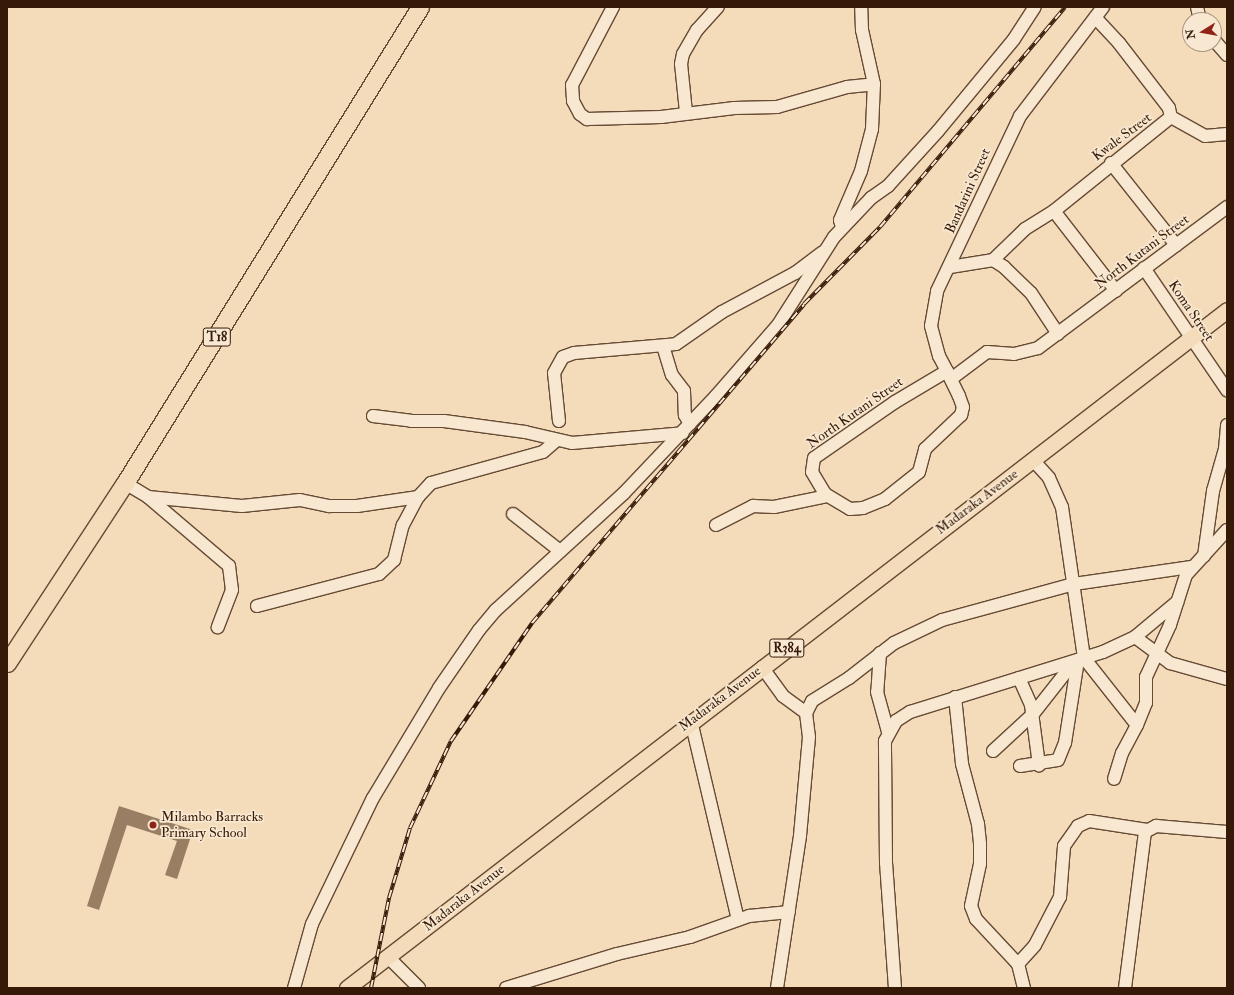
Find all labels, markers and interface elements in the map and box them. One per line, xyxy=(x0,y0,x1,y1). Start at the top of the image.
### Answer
north arrow xyxy=(1182,12,1222,52)
text: N xyxy=(1183,28,1198,40)
street label: Kwale Street xyxy=(1089,109,1155,165)
street label: Bandarini Street xyxy=(942,146,994,236)
street label: North Kutani Street xyxy=(1092,211,1192,293)
street label: Koma Street xyxy=(1165,277,1217,345)
road number: T18 xyxy=(202,326,232,348)
street label: North Kutani Street xyxy=(804,374,906,452)
street label: Madaraka Avenue xyxy=(933,466,1021,538)
road number: R384 xyxy=(769,637,805,659)
street label: Madaraka Avenue xyxy=(676,663,764,735)
place label: Milambo Barracks Primary School xyxy=(161,809,263,842)
marker: Milambo Barracks Primary School xyxy=(148,820,158,830)
street label: Madaraka Avenue xyxy=(420,861,508,935)

